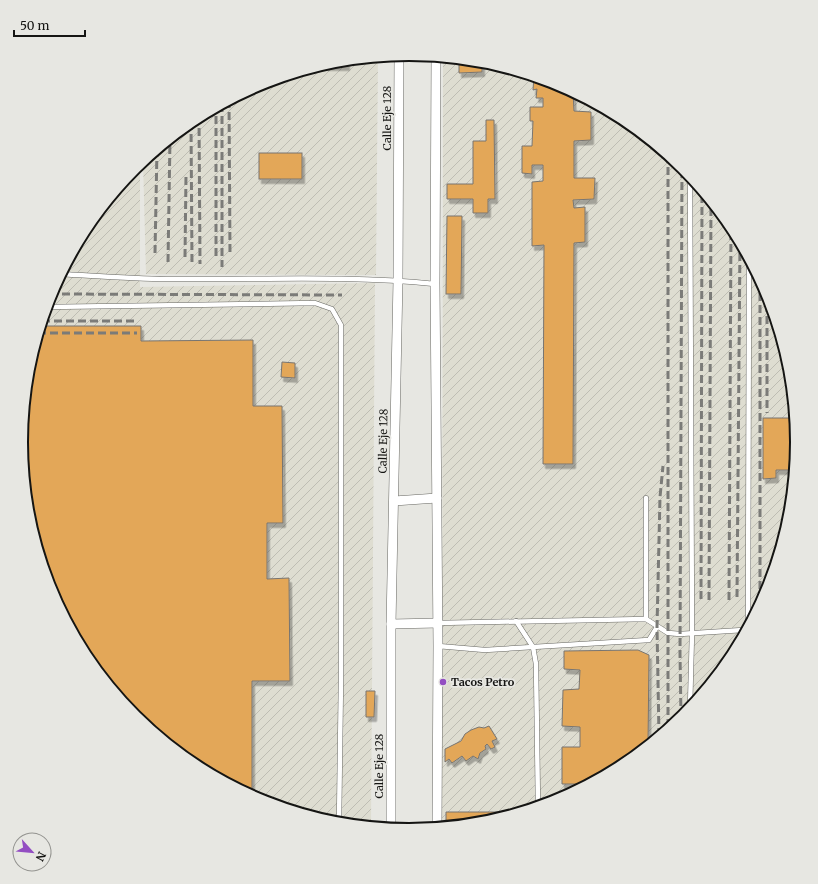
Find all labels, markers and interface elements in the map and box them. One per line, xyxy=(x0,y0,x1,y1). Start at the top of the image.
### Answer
scale bar xyxy=(14,12,85,38)
text: 50 m xyxy=(20,18,49,33)
street label: Calle Eje 128 xyxy=(380,85,394,150)
street label: Calle Eje 128 xyxy=(375,408,391,474)
place label: Tacos Petro xyxy=(451,675,515,689)
marker: Tacos Petro xyxy=(438,677,448,687)
street label: Calle Eje 128 xyxy=(372,733,386,798)
north arrow xyxy=(12,832,52,872)
text: N xyxy=(33,849,49,864)

